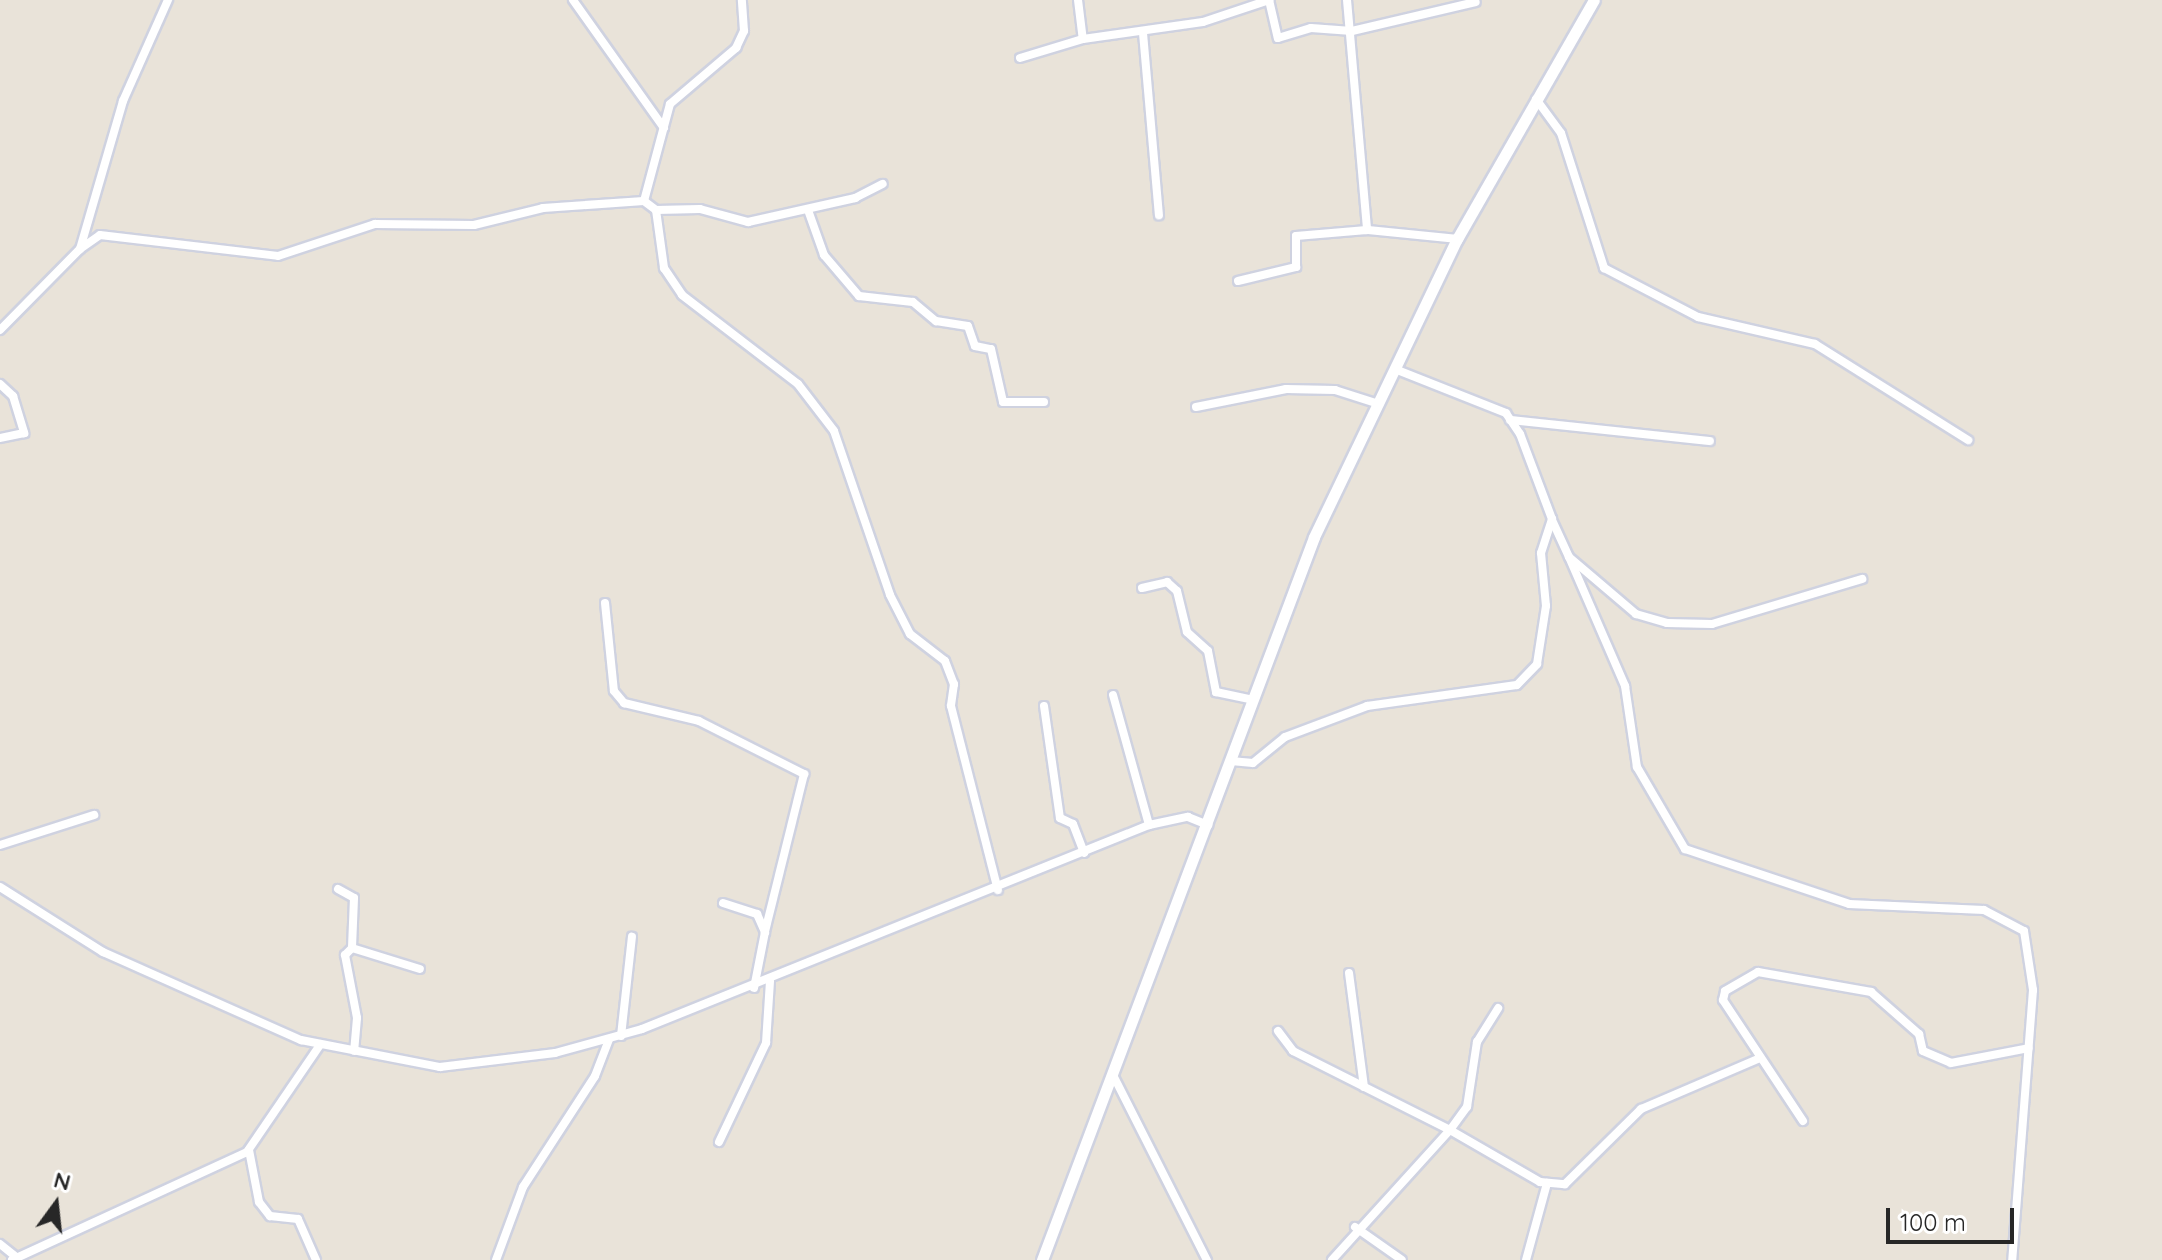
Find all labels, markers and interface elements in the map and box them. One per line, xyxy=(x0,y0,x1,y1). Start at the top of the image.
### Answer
north arrow xyxy=(16,1164,96,1244)
text: N xyxy=(51,1165,74,1196)
scale bar xyxy=(1890,1192,2018,1242)
text: 100 m xyxy=(1900,1207,1966,1237)

